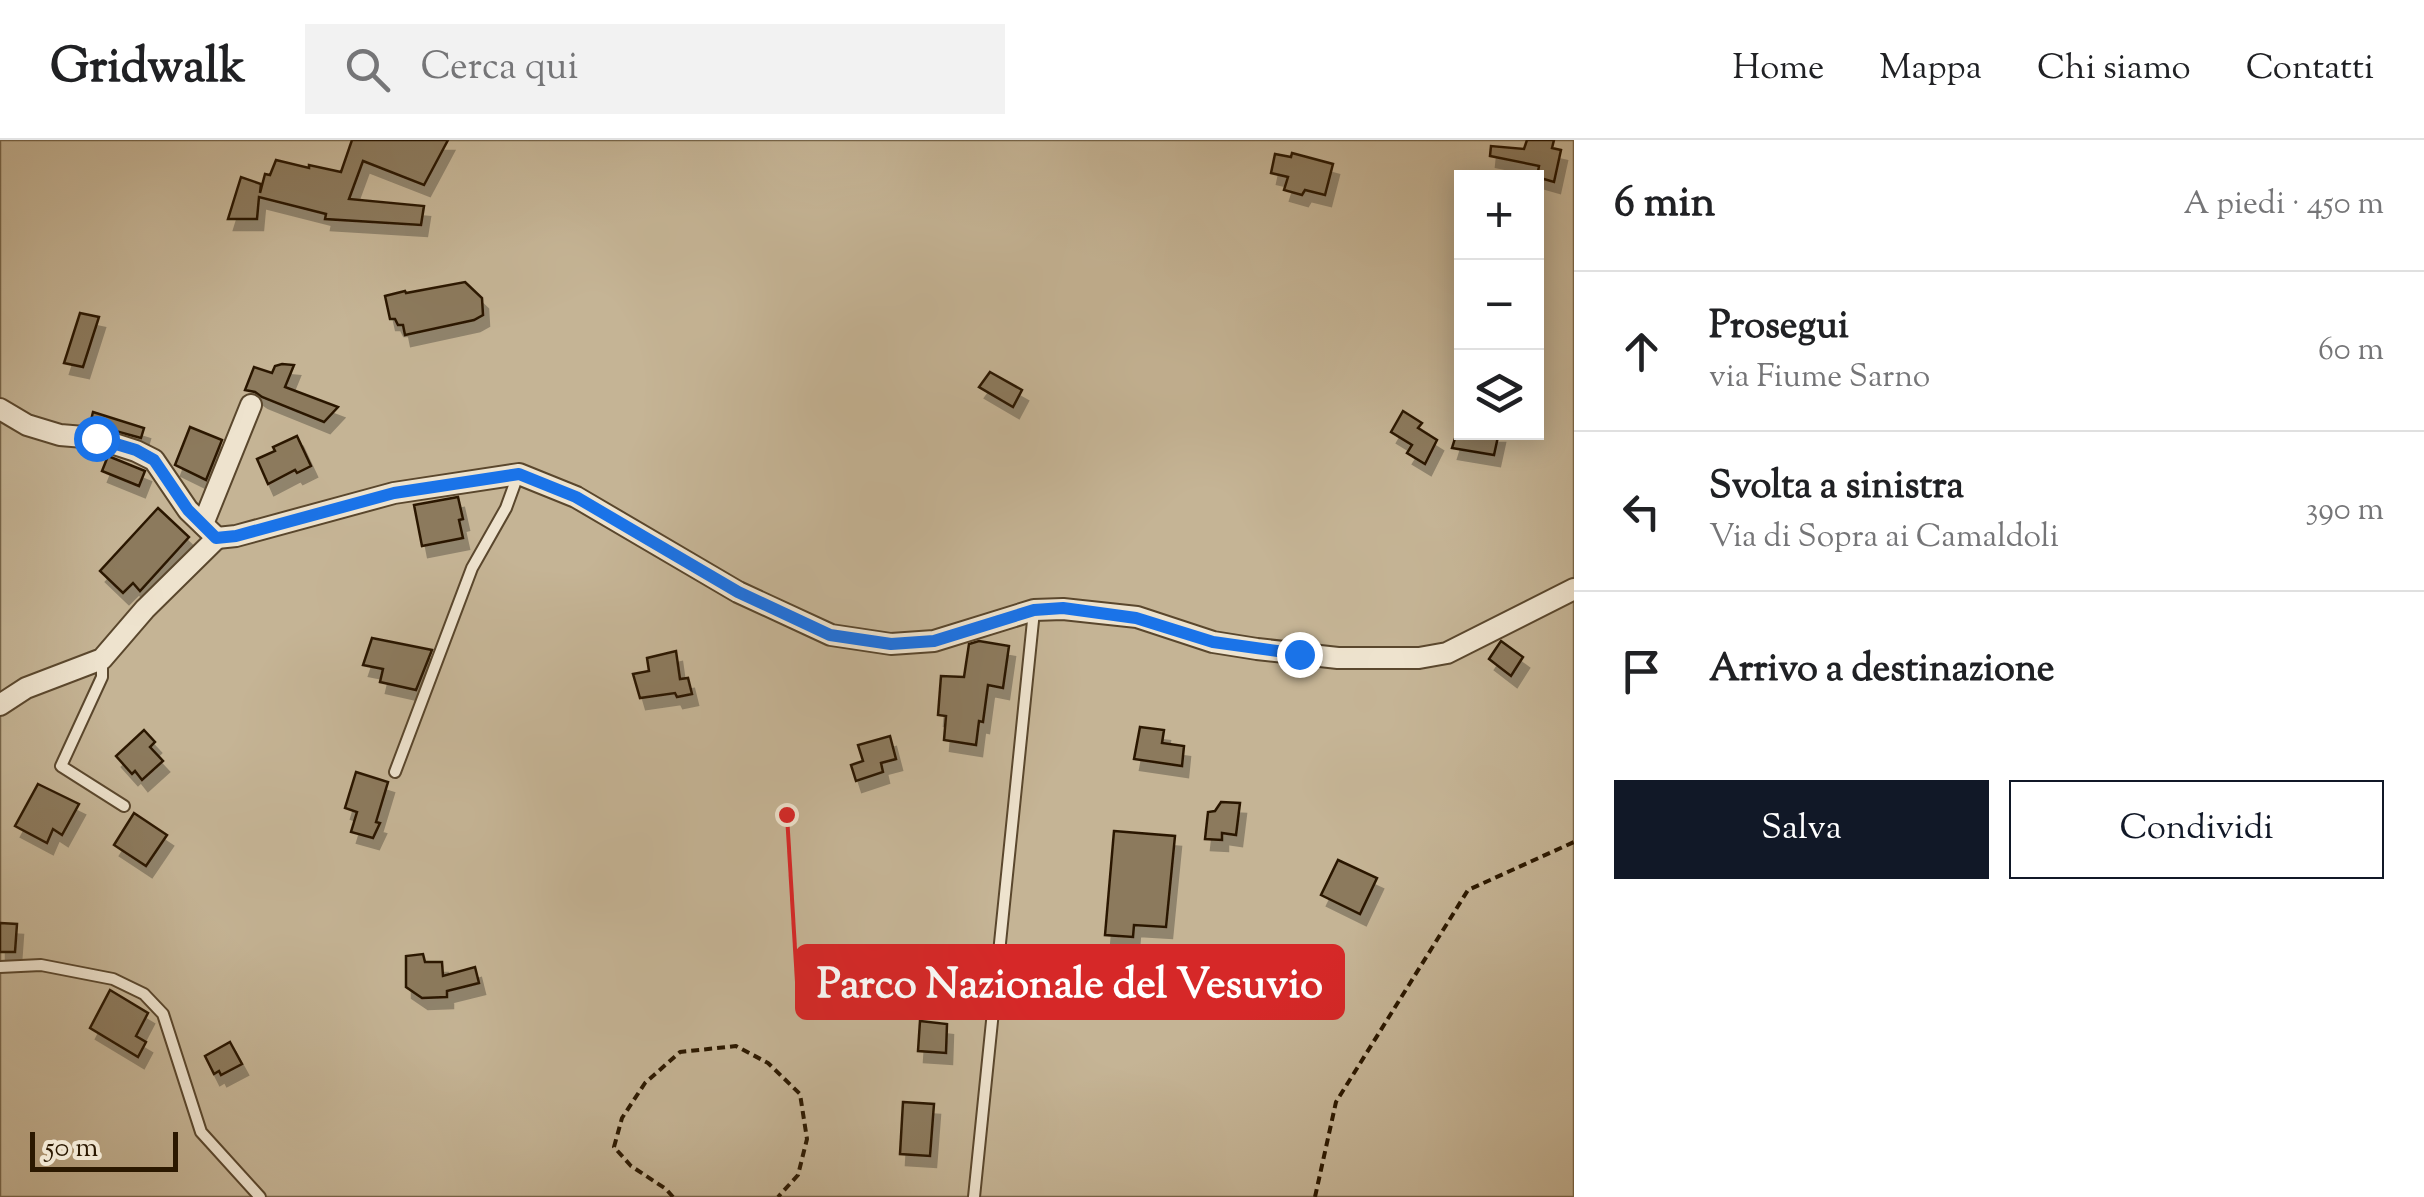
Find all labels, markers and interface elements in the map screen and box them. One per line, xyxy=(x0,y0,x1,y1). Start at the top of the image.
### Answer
search box xyxy=(305,24,1005,114)
text: Gridwalk xyxy=(50,35,245,104)
icon: search xyxy=(340,42,395,97)
text: Cerca qui xyxy=(420,42,578,96)
text: Home xyxy=(1733,44,1824,95)
text: Mappa xyxy=(1879,44,1982,95)
text: Chi siamo xyxy=(2037,44,2191,95)
text: Contatti xyxy=(2246,44,2374,95)
map controls xyxy=(1454,170,1544,440)
button: + xyxy=(1454,170,1544,260)
text: 6 min xyxy=(1614,175,1715,235)
text: A piedi · 450 m xyxy=(2183,182,2384,228)
button: − xyxy=(1454,260,1544,350)
text: Prosegui xyxy=(1709,301,1849,355)
icon: ahead xyxy=(1614,324,1669,379)
text: 60 m xyxy=(2318,328,2384,374)
button: layers xyxy=(1454,350,1544,440)
text: via Fiume Sarno xyxy=(1709,355,1930,401)
route start xyxy=(74,416,120,462)
text: Svolta a sinistra xyxy=(1709,461,1964,515)
icon: left xyxy=(1614,484,1669,539)
text: 390 m xyxy=(2306,488,2384,534)
text: Via di Sopra ai Camaldoli xyxy=(1709,515,2059,561)
route end xyxy=(1277,632,1323,678)
icon: arrive xyxy=(1614,644,1669,699)
text: Arrivo a destinazione xyxy=(1709,644,2055,698)
button: Salva xyxy=(1614,780,1989,879)
button: Condividi xyxy=(2009,780,2384,879)
callout: Parco Nazionale del Vesuvio xyxy=(797,946,1343,1018)
text: Parco Nazionale del Vesuvio xyxy=(817,957,1323,1017)
scale bar xyxy=(30,1127,178,1172)
text: 50 m xyxy=(45,1129,99,1169)

